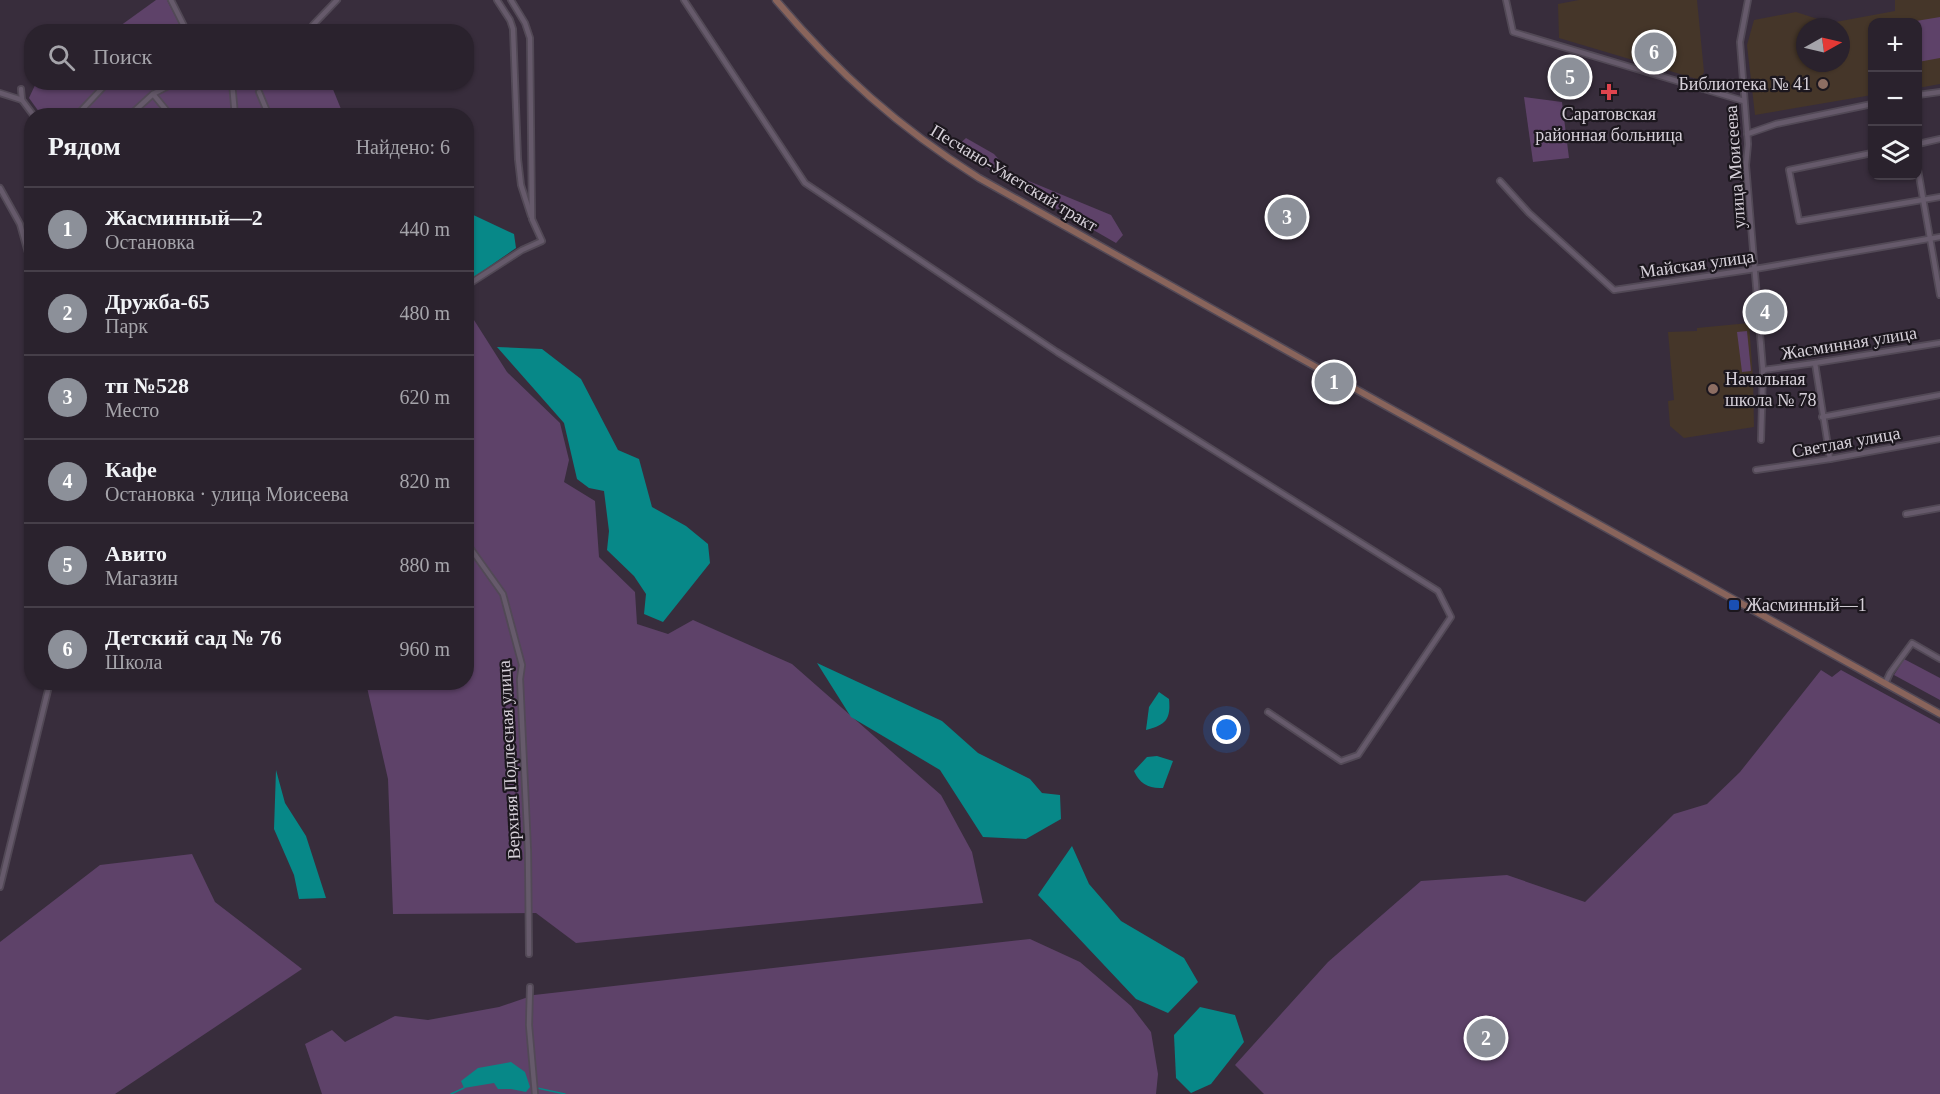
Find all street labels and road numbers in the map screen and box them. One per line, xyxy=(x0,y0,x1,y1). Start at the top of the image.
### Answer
street label: улица Моисеева xyxy=(1721,105,1749,229)
street label: Песчано-Уметский тракт xyxy=(927,120,1101,236)
street label: Майская улица xyxy=(1639,246,1755,282)
street label: Жасминная улица xyxy=(1780,322,1918,364)
street label: Светлая улица xyxy=(1790,423,1902,461)
street label: Верхняя Подлесная улица xyxy=(494,660,524,860)

